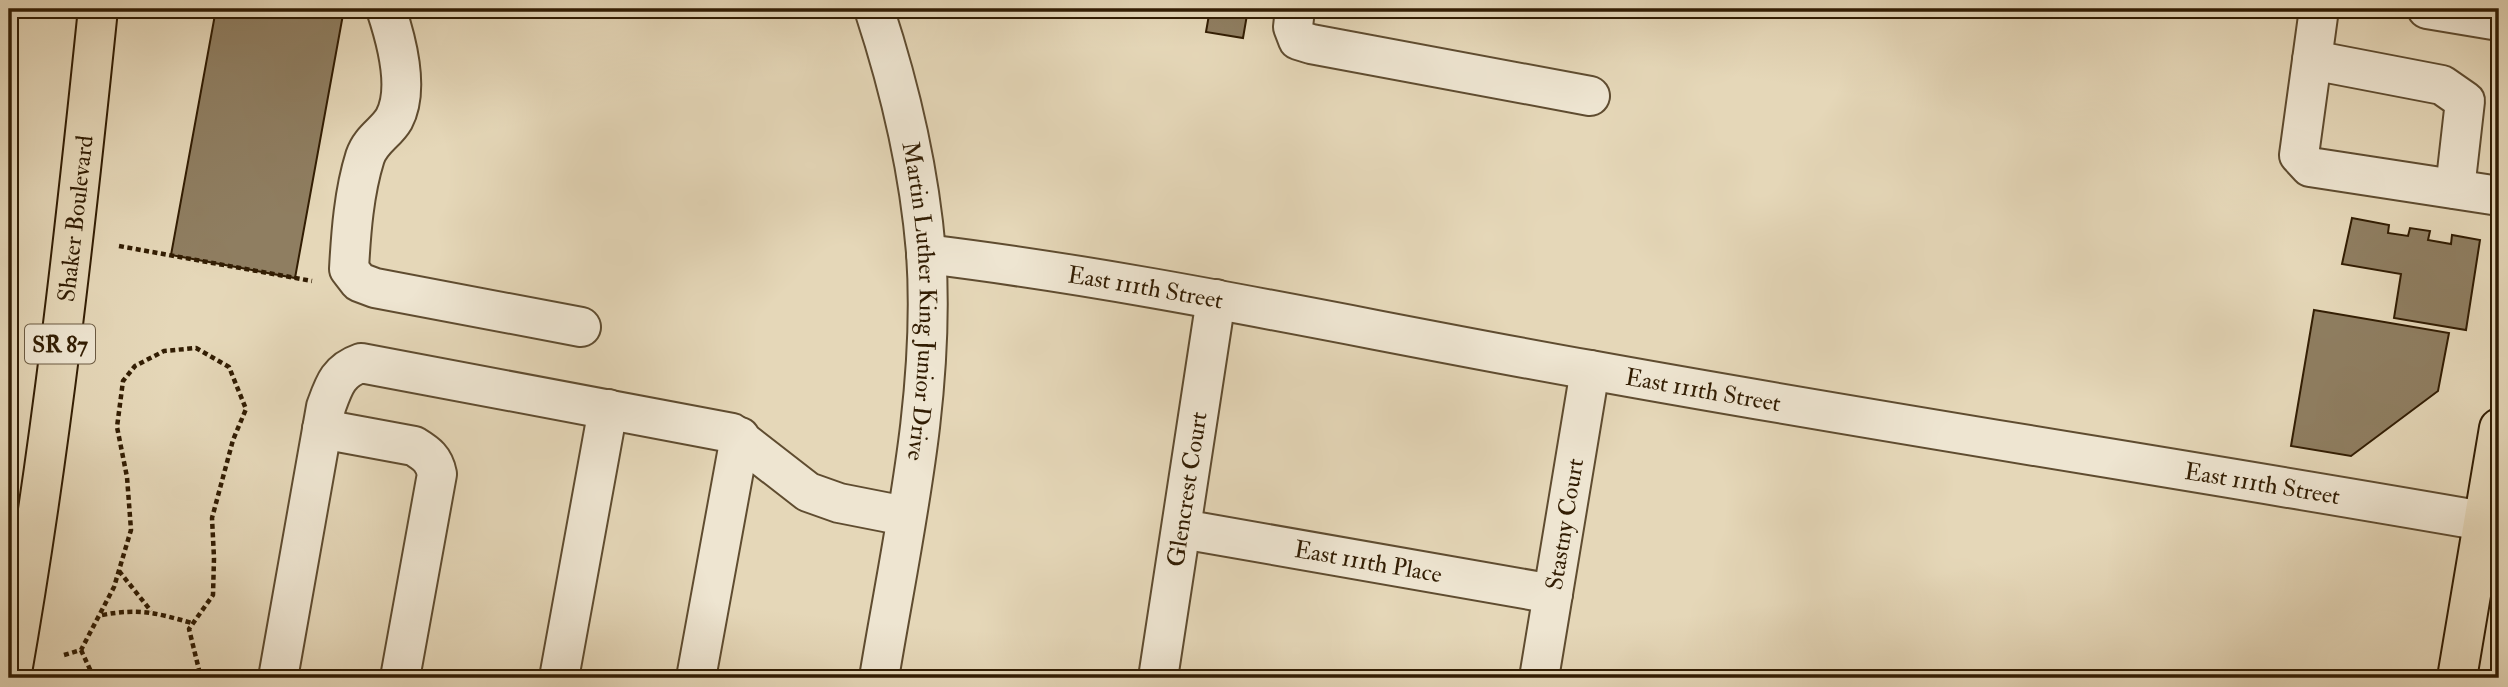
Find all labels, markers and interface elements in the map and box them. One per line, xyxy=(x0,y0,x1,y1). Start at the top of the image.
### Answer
street label: Shaker Boulevard xyxy=(51,133,101,304)
street label: Martin Luther King Junior Drive xyxy=(894,139,943,463)
street label: East 111th Street xyxy=(1065,259,1226,317)
road number: SR 87 xyxy=(25,324,95,364)
street label: East 111th Street xyxy=(1623,362,1783,419)
street label: Glencrest Court xyxy=(1160,409,1215,569)
street label: Stastny Court xyxy=(1539,456,1591,592)
street label: East 111th Street xyxy=(2182,456,2343,512)
street label: East 111th Place xyxy=(1292,534,1444,590)

